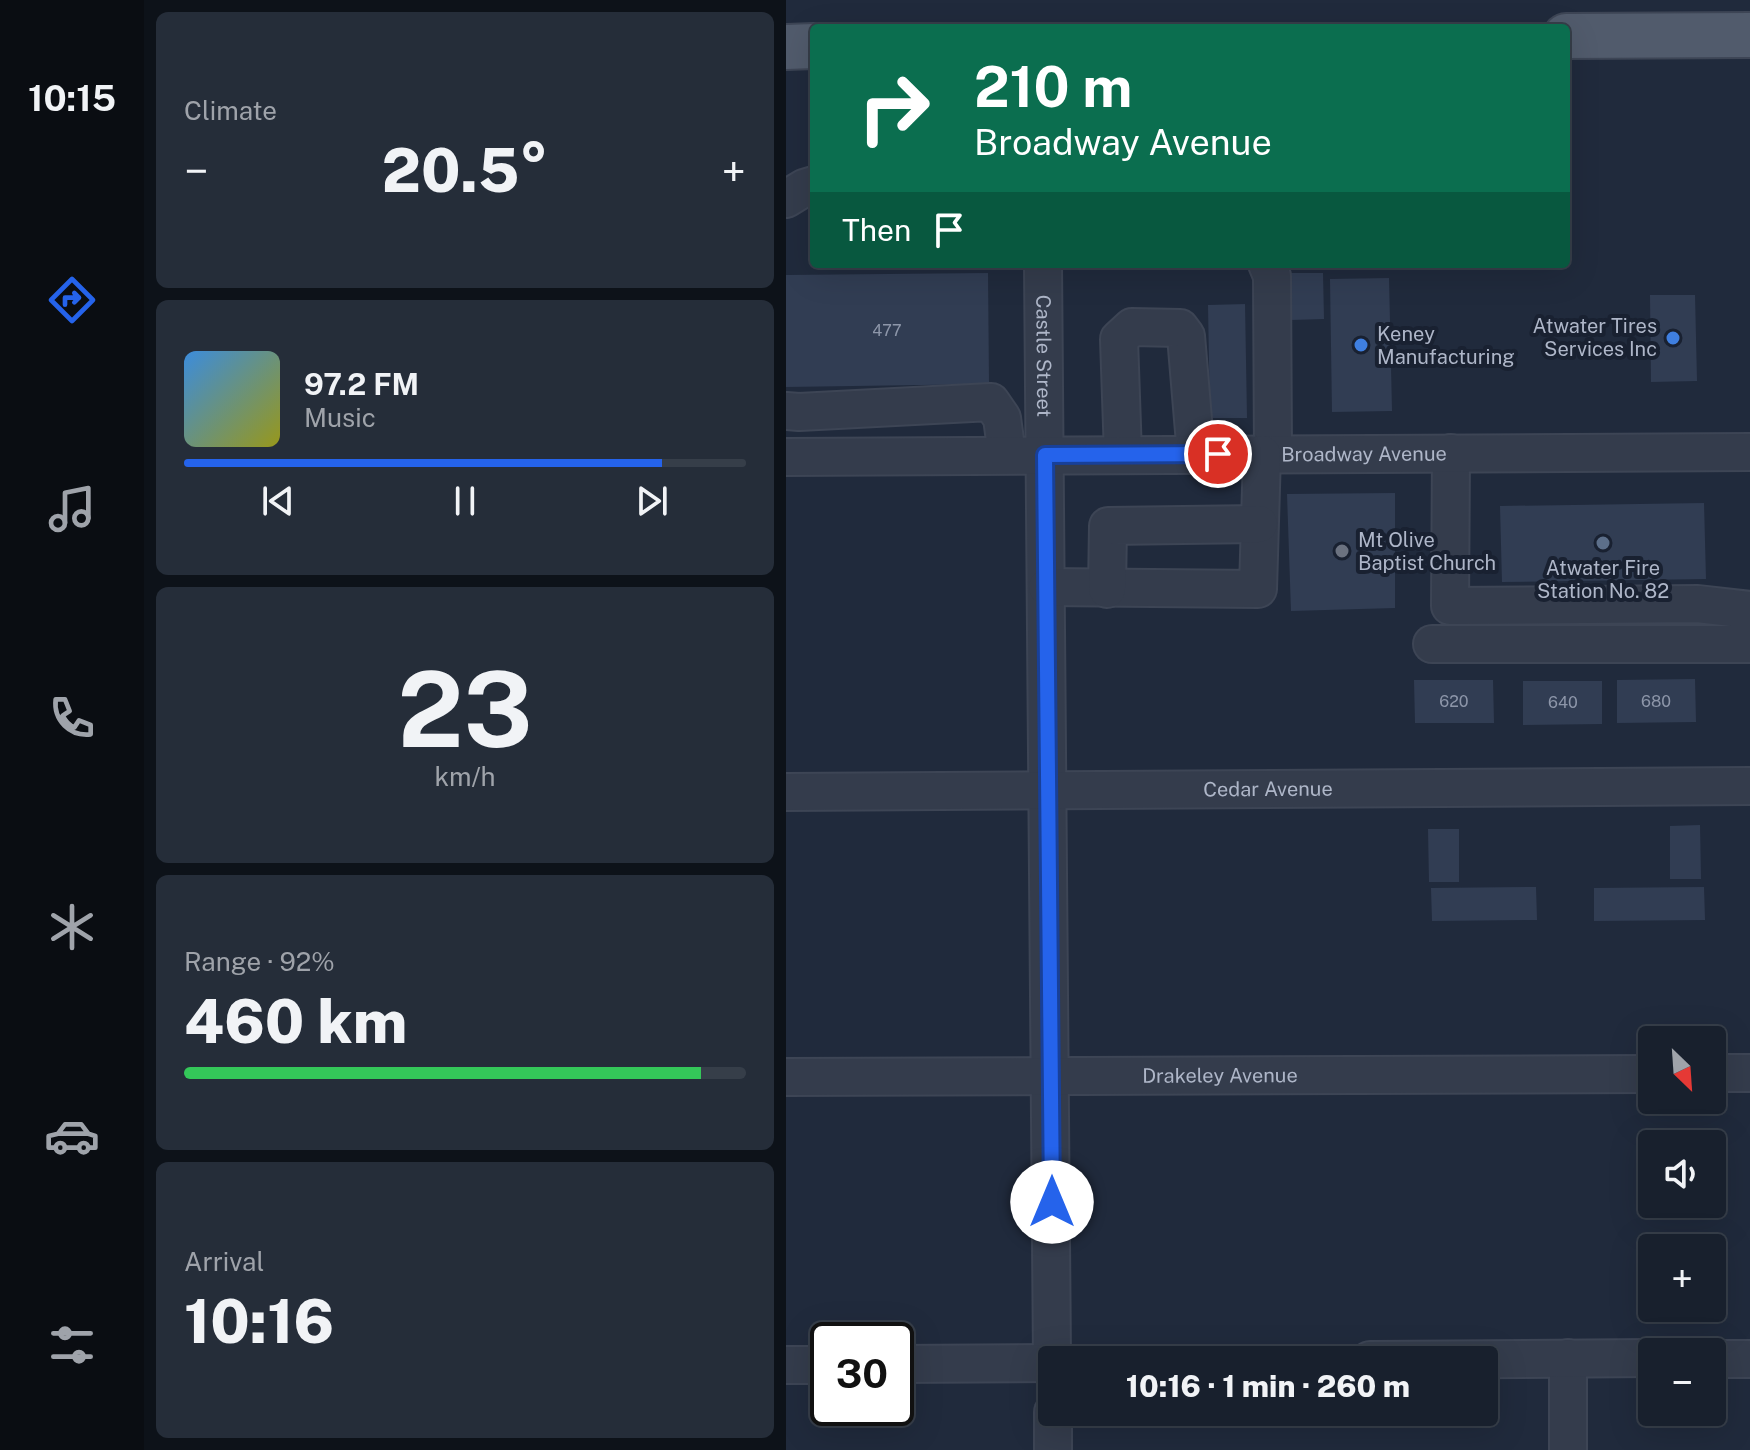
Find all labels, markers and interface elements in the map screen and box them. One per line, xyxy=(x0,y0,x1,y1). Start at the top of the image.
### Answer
text: 210 m xyxy=(974,54,1132,120)
icon: right xyxy=(842,56,946,160)
text: 10:15 xyxy=(28,77,116,119)
text: Climate xyxy=(184,95,277,126)
text: Broadway Avenue xyxy=(974,121,1272,163)
text: 20.5° xyxy=(382,135,548,206)
text: − xyxy=(184,145,208,197)
text: + xyxy=(722,145,746,197)
icon: arrive xyxy=(927,208,971,252)
text: Then xyxy=(842,212,911,248)
icon: directions xyxy=(44,272,100,328)
street label: Castle Street xyxy=(1031,295,1056,417)
place label: Atwater Tires Services Inc xyxy=(1533,314,1657,361)
house number: 477 xyxy=(872,321,902,340)
place label: Keney Manufacturing xyxy=(1377,322,1515,369)
marker: Atwater Tires Services Inc xyxy=(1664,329,1682,347)
marker: Keney Manufacturing xyxy=(1352,336,1370,354)
text: 97.2 FM xyxy=(304,366,419,402)
text: Music xyxy=(304,402,376,433)
pin xyxy=(1184,420,1252,488)
icon: arrive xyxy=(1196,432,1240,476)
street label: Broadway Avenue xyxy=(1281,442,1447,466)
icon: previous xyxy=(256,479,300,523)
icon: pause xyxy=(443,479,487,523)
icon: next xyxy=(630,479,674,523)
icon: music xyxy=(44,481,100,537)
place label: Mt Olive Baptist Church xyxy=(1358,528,1496,575)
marker: Atwater Fire Station No. 82 xyxy=(1594,534,1612,552)
marker: Mt Olive Baptist Church xyxy=(1333,542,1351,560)
place label: Atwater Fire Station No. 82 xyxy=(1537,556,1669,603)
text: 23 xyxy=(397,648,533,770)
icon: phone xyxy=(44,690,100,746)
house number: 620 xyxy=(1439,692,1469,711)
house number: 680 xyxy=(1641,692,1671,711)
house number: 640 xyxy=(1548,693,1578,712)
text: km/h xyxy=(434,761,496,792)
street label: Cedar Avenue xyxy=(1203,777,1333,801)
icon: climate xyxy=(44,899,100,955)
text: Range · 92% xyxy=(184,946,335,977)
text: 460 km xyxy=(184,986,407,1057)
north arrow xyxy=(1638,1026,1726,1114)
map controls xyxy=(1638,1026,1726,1426)
street label: Drakeley Avenue xyxy=(1142,1063,1298,1088)
icon: car xyxy=(44,1108,100,1164)
button: sound xyxy=(1638,1130,1726,1218)
position arrow xyxy=(1010,1160,1094,1244)
button: + xyxy=(1638,1234,1726,1322)
text: Arrival xyxy=(184,1246,264,1277)
text: 10:16 xyxy=(184,1286,334,1357)
icon: filters xyxy=(44,1317,100,1373)
speed limit sign: 30 xyxy=(810,1322,914,1426)
button: − xyxy=(1638,1338,1726,1426)
text: 10:16 · 1 min · 260 m xyxy=(1126,1368,1410,1404)

